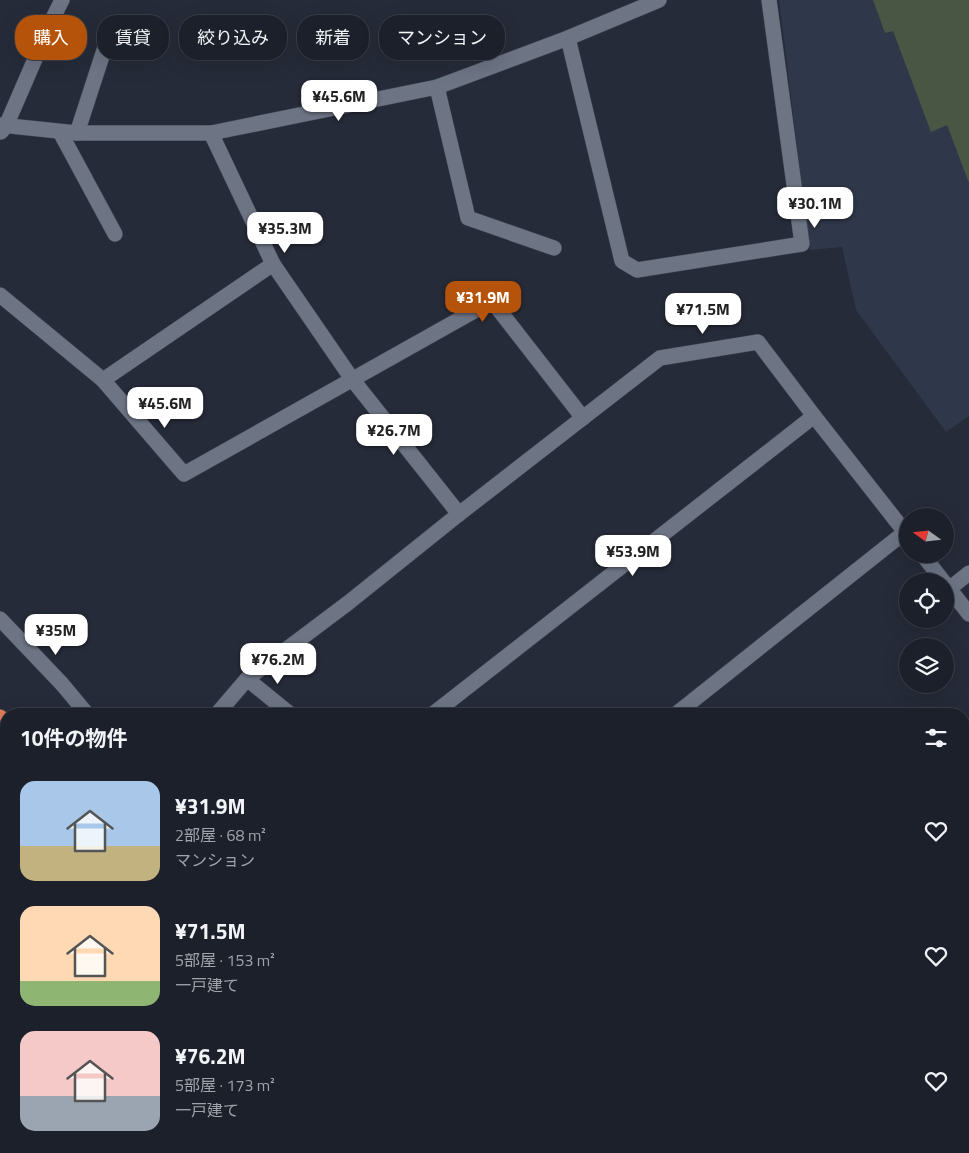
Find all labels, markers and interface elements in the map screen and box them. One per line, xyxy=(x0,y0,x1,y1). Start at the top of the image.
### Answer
chip: 購入 xyxy=(15,15,87,60)
chip: 賃貸 xyxy=(97,15,169,60)
chip: 絞り込み xyxy=(179,15,287,60)
chip: 新着 xyxy=(297,15,369,60)
chip: マンション xyxy=(379,15,505,60)
pin: ¥45.6M xyxy=(298,80,380,122)
text: ¥45.6M xyxy=(312,84,366,108)
pin: ¥30.1M xyxy=(774,186,856,229)
text: ¥30.1M xyxy=(788,191,842,215)
pin: ¥35.3M xyxy=(244,212,326,254)
text: ¥35.3M xyxy=(258,216,312,240)
pin: ¥31.9M xyxy=(442,280,524,323)
text: ¥31.9M xyxy=(456,285,510,309)
pin: ¥71.5M xyxy=(662,292,744,335)
text: ¥71.5M xyxy=(676,297,730,321)
pin: ¥45.6M xyxy=(124,386,206,429)
text: ¥45.6M xyxy=(138,391,192,415)
pin: ¥26.7M xyxy=(353,414,435,456)
text: ¥26.7M xyxy=(367,418,421,442)
north arrow xyxy=(899,508,954,562)
map controls xyxy=(899,508,954,693)
pin: ¥53.9M xyxy=(592,534,674,577)
text: ¥53.9M xyxy=(606,539,660,563)
button: locate xyxy=(899,573,954,628)
pin: ¥35M xyxy=(26,614,86,656)
text: ¥35M xyxy=(36,618,76,642)
button: layers xyxy=(899,638,954,693)
pin: ¥76.2M xyxy=(237,642,319,685)
text: ¥76.2M xyxy=(251,647,305,671)
text: 10件の物件 xyxy=(20,722,128,754)
icon: filters xyxy=(922,724,950,752)
text: ¥31.9M xyxy=(175,790,245,822)
icon: home xyxy=(60,801,120,861)
icon: heart xyxy=(922,817,950,845)
text: 2部屋 · 68 m² xyxy=(175,823,266,847)
text: マンション xyxy=(175,848,255,872)
text: ¥71.5M xyxy=(175,915,245,947)
icon: home xyxy=(60,926,120,986)
icon: heart xyxy=(922,942,950,970)
text: 5部屋 · 153 m² xyxy=(175,948,275,972)
text: 一戸建て xyxy=(175,973,239,997)
text: ¥76.2M xyxy=(175,1040,245,1072)
icon: home xyxy=(60,1051,120,1111)
icon: heart xyxy=(922,1067,950,1095)
text: 5部屋 · 173 m² xyxy=(175,1073,275,1097)
text: 一戸建て xyxy=(175,1098,239,1122)

